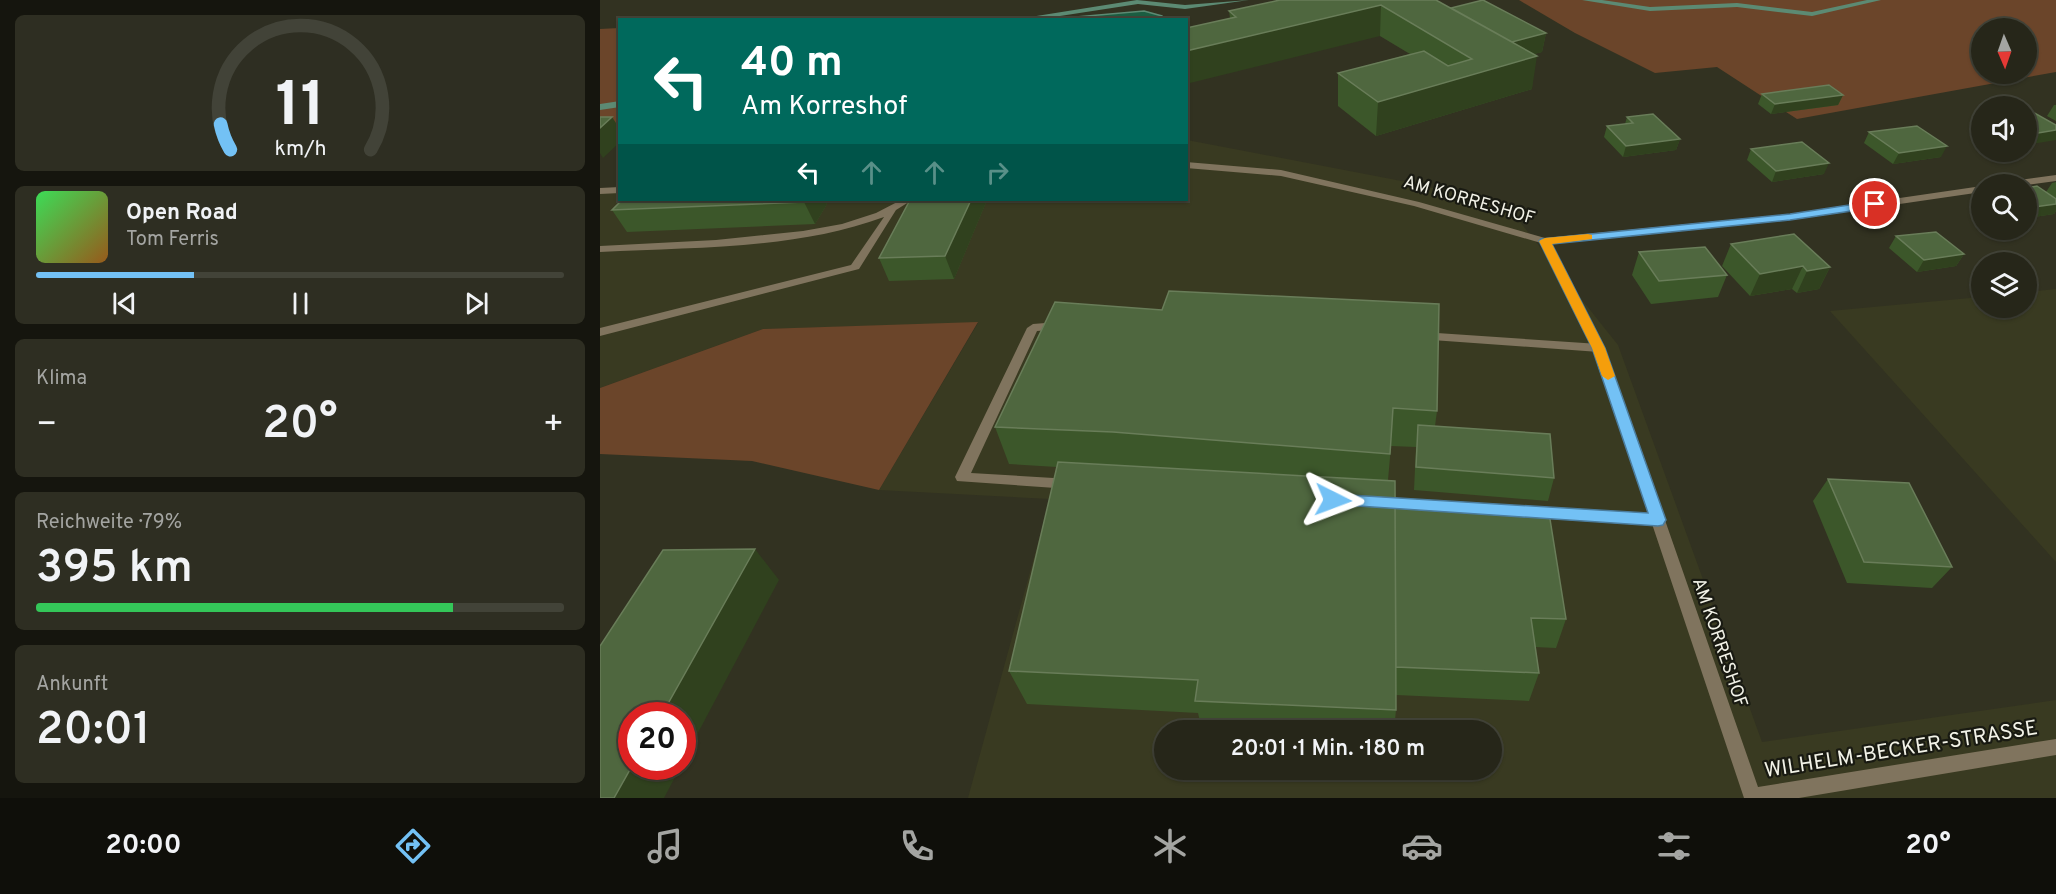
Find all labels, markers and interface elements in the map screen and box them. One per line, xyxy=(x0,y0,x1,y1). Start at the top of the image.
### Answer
north arrow xyxy=(1971,18,2037,84)
map controls xyxy=(1971,18,2037,318)
text: 40 m xyxy=(741,38,843,91)
icon: left xyxy=(642,42,720,120)
text: 11 xyxy=(275,69,325,148)
text: Am Korreshof xyxy=(741,90,907,124)
button: sound xyxy=(1971,96,2037,162)
text: km/h xyxy=(274,136,326,163)
icon: left xyxy=(792,156,825,189)
icon: ahead xyxy=(855,156,888,189)
icon: ahead xyxy=(918,156,951,189)
icon: right xyxy=(981,156,1014,189)
street label: AM KORRESHOF xyxy=(1401,171,1537,231)
button: search xyxy=(1971,174,2037,240)
pin xyxy=(1849,178,1900,229)
icon: arrive xyxy=(1858,187,1891,220)
text: Open Road xyxy=(126,200,238,227)
text: Tom Ferris xyxy=(126,227,219,253)
button: layers xyxy=(1971,252,2037,318)
icon: previous xyxy=(108,287,141,320)
icon: pause xyxy=(284,287,317,320)
icon: next xyxy=(460,287,493,320)
text: Klima xyxy=(36,366,87,392)
text: 20° xyxy=(262,397,338,454)
text: − xyxy=(36,405,57,447)
text: + xyxy=(543,405,564,447)
position arrow xyxy=(1301,468,1365,532)
text: Reichweite · 79% xyxy=(36,510,182,536)
text: 395 km xyxy=(36,541,193,598)
street label: AM KORRESHOF xyxy=(1686,575,1752,711)
text: Ankunft xyxy=(36,672,108,698)
speed limit sign: 20 xyxy=(618,702,696,780)
text: 20:01 xyxy=(36,703,151,760)
street label: WILHELM-BECKER-STRASSE xyxy=(1762,715,2040,785)
text: 20:01 · 1 Min. · 180 m xyxy=(1231,736,1425,763)
icon: directions xyxy=(392,825,434,867)
icon: music xyxy=(644,825,686,867)
icon: phone xyxy=(896,825,938,867)
icon: climate xyxy=(1149,825,1191,867)
icon: car xyxy=(1401,825,1443,867)
icon: filters xyxy=(1653,825,1695,867)
text: 20:00 xyxy=(105,829,182,863)
text: 20° xyxy=(1905,829,1951,863)

